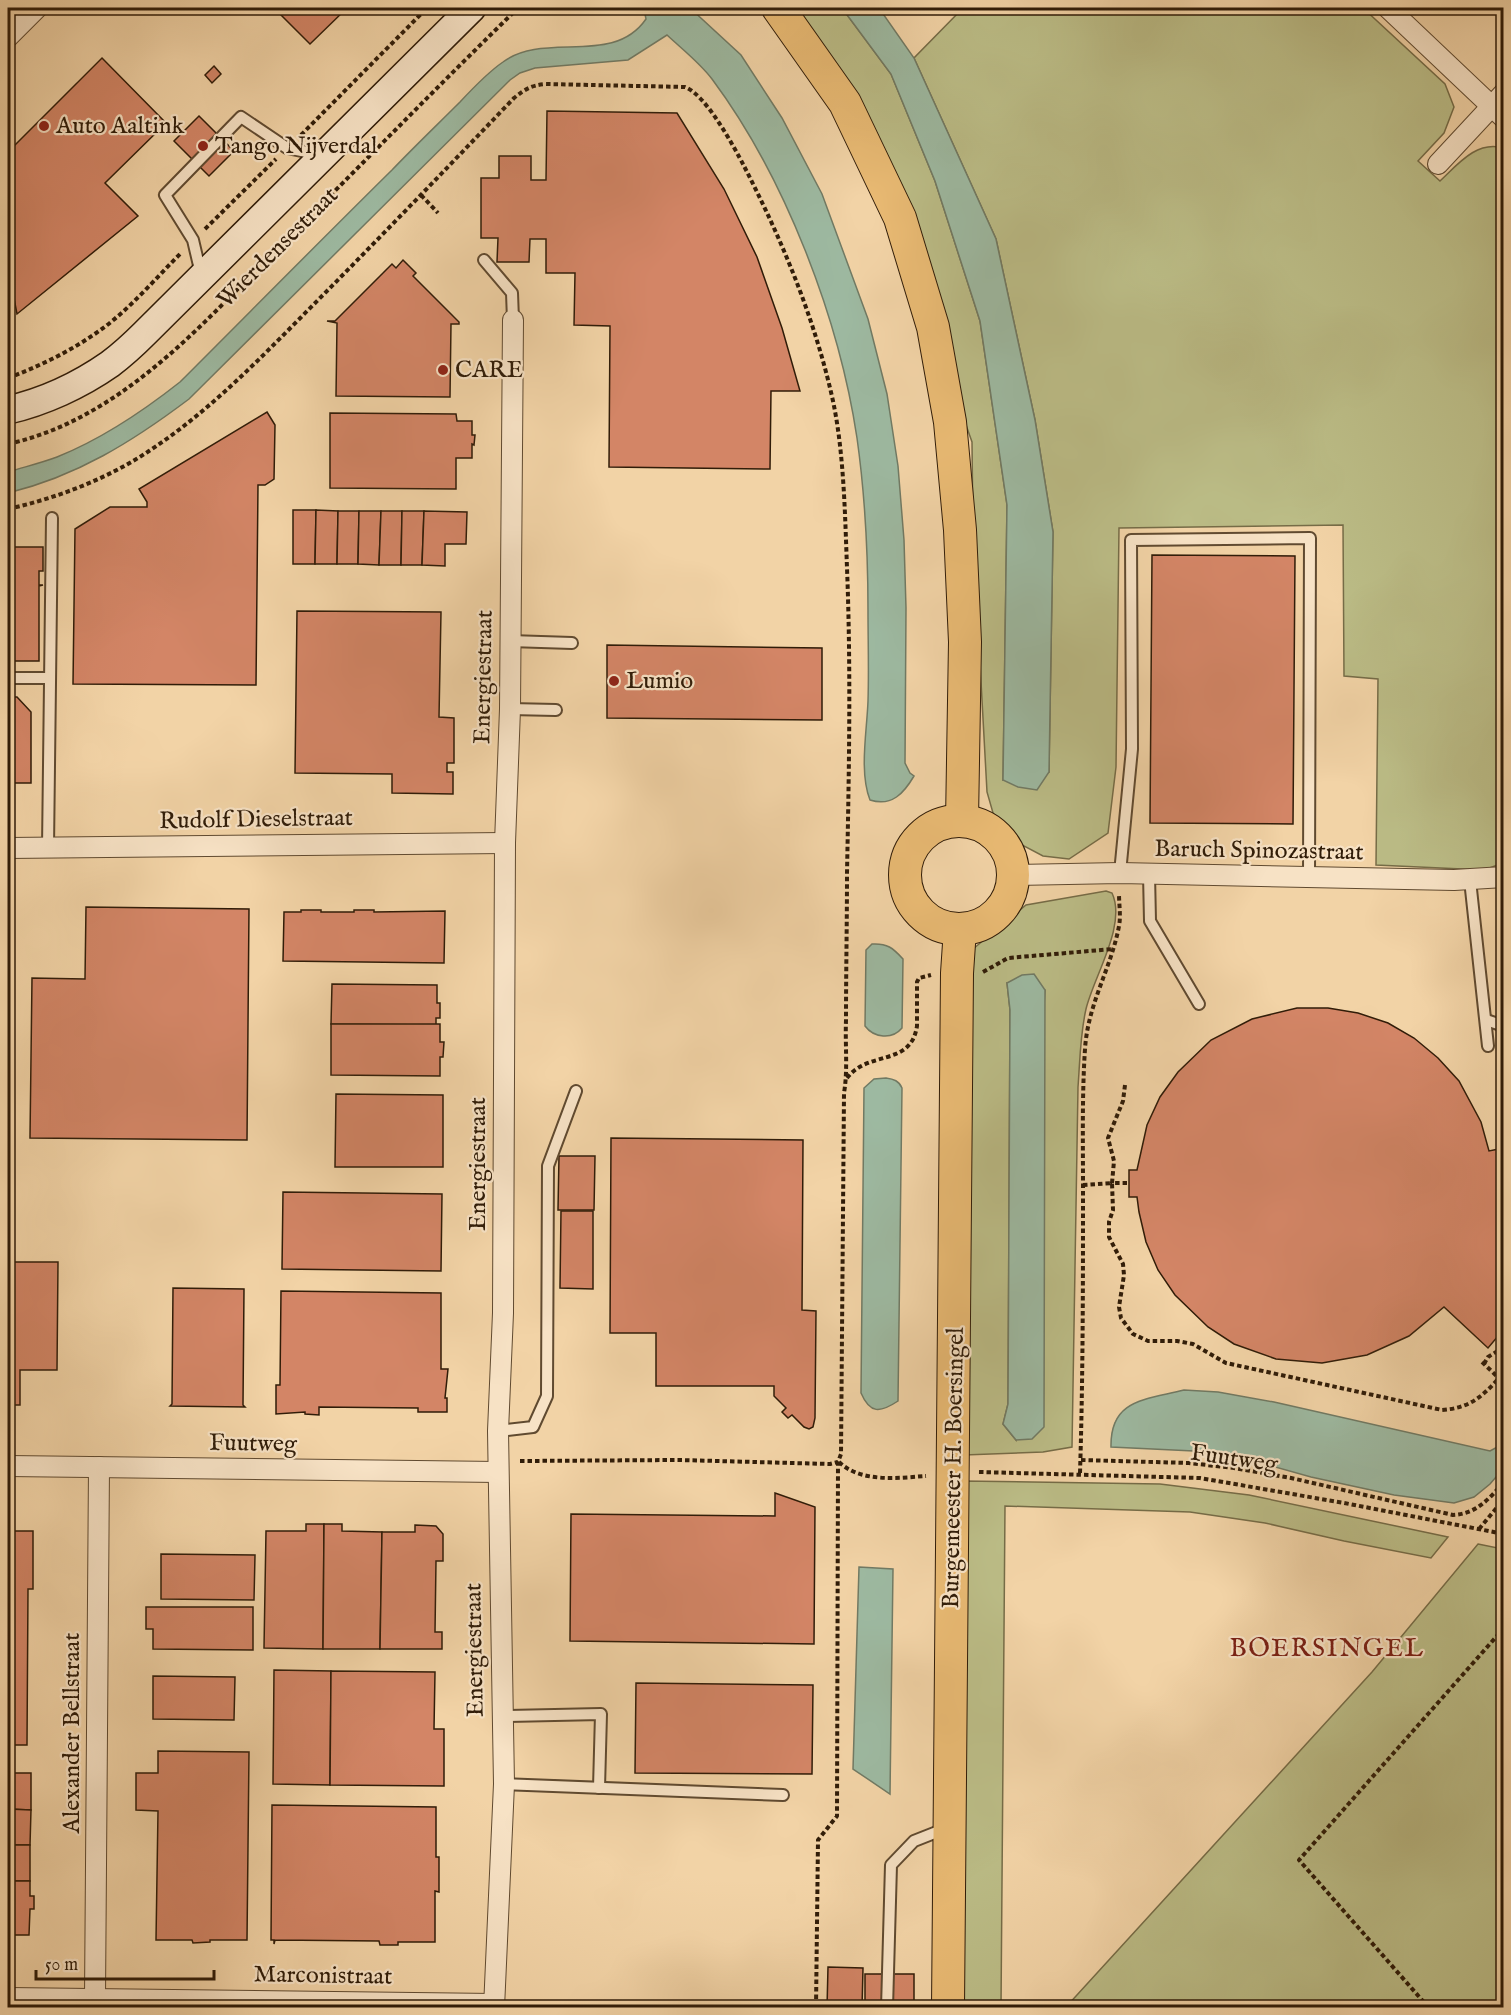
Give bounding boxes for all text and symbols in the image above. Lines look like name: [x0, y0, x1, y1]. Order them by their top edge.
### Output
place label: Auto Aaltink: [55, 111, 185, 142]
marker: Auto Aaltink: [37, 119, 51, 133]
place label: Tango Nijverdal: [215, 131, 378, 162]
marker: Tango Nijverdal: [196, 139, 210, 153]
street label: Wierdensestraat: [211, 181, 345, 315]
place label: CARE: [455, 355, 523, 386]
marker: CARE: [436, 363, 450, 377]
street label: Energiestraat: [467, 610, 501, 744]
place label: Lumio: [626, 666, 693, 697]
marker: Lumio: [607, 674, 621, 688]
street label: Rudolf Dieselstraat: [159, 803, 353, 837]
street label: Baruch Spinozastraat: [1154, 834, 1364, 868]
street label: Energiestraat: [463, 1097, 494, 1231]
street label: Burgemeester H. Boersingel: [936, 1327, 972, 1609]
street label: Fuutweg: [209, 1428, 298, 1460]
street label: Fuutweg: [1188, 1438, 1281, 1481]
street label: Energiestraat: [458, 1583, 492, 1717]
district label: BOERSINGEL: [1230, 1632, 1424, 1665]
street label: Alexander Bellstraat: [57, 1633, 88, 1834]
scale bar: [36, 1943, 214, 1981]
text: 50 m: [45, 1954, 78, 1977]
street label: Marconistraat: [253, 1959, 393, 1993]

